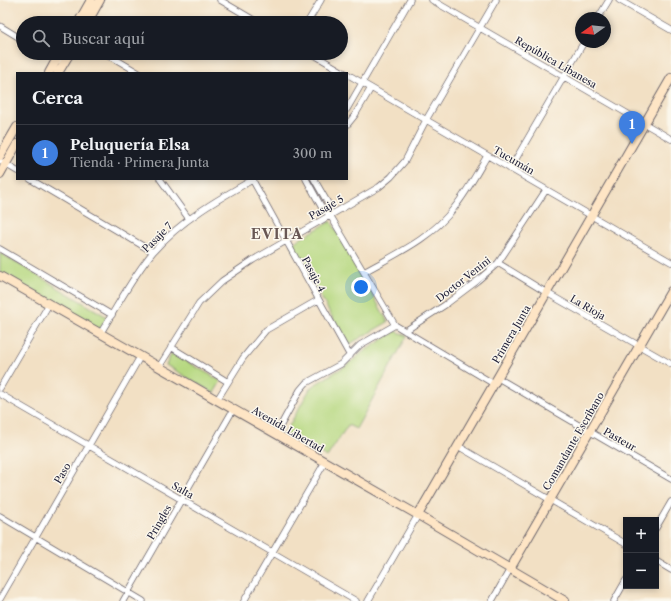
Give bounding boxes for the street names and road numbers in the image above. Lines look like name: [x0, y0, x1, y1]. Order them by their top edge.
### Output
street label: República Libanesa: [512, 34, 600, 92]
street label: Tucumán: [491, 143, 537, 178]
street label: Pasaje 5: [307, 192, 346, 223]
street label: Pasaje 7: [140, 219, 175, 255]
street label: Pasaje 4: [299, 254, 328, 294]
street label: Doctor Venini: [433, 254, 493, 305]
street label: La Rioja: [568, 292, 608, 323]
street label: Primera Junta: [489, 302, 534, 366]
street label: Comandante Escribano: [540, 390, 607, 493]
street label: Avenida Libertad: [249, 403, 326, 455]
street label: Pasteur: [601, 425, 639, 454]
street label: Paso: [51, 460, 74, 486]
street label: Salta: [170, 479, 197, 502]
street label: Pringles: [144, 502, 175, 542]

